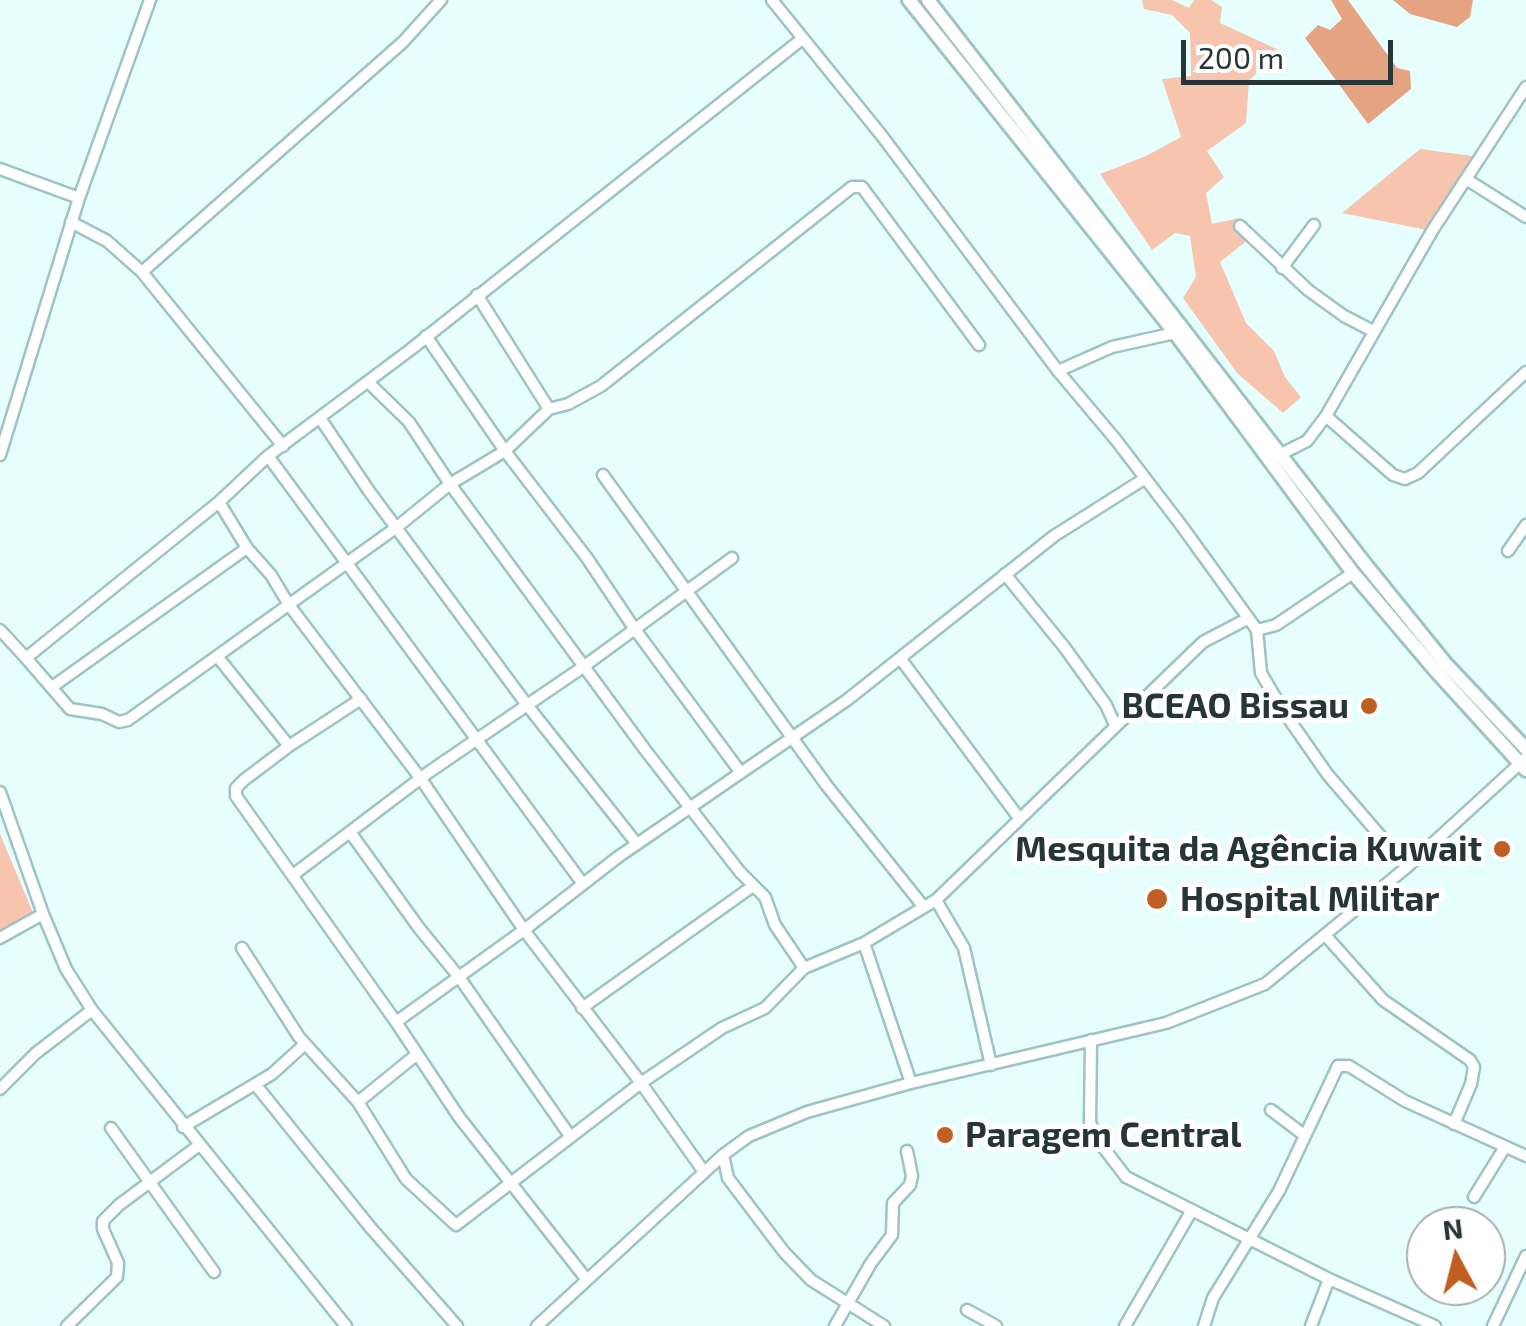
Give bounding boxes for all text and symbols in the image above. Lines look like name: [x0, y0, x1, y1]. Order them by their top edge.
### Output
scale bar: [1186, 20, 1398, 82]
text: 200 m: [1198, 39, 1284, 75]
place label: BCEAO Bissau: [1122, 685, 1349, 727]
marker: BCEAO Bissau: [1358, 695, 1380, 717]
place label: Mesquita da Agência Kuwait: [1015, 828, 1482, 870]
marker: Mesquita da Agência Kuwait: [1491, 838, 1513, 860]
place label: Hospital Militar: [1180, 878, 1439, 920]
marker: Hospital Militar: [1144, 886, 1170, 912]
place label: Paragem Central: [965, 1114, 1241, 1156]
marker: Paragem Central: [934, 1124, 956, 1146]
north arrow: [1406, 1206, 1506, 1306]
text: N: [1440, 1210, 1465, 1246]

